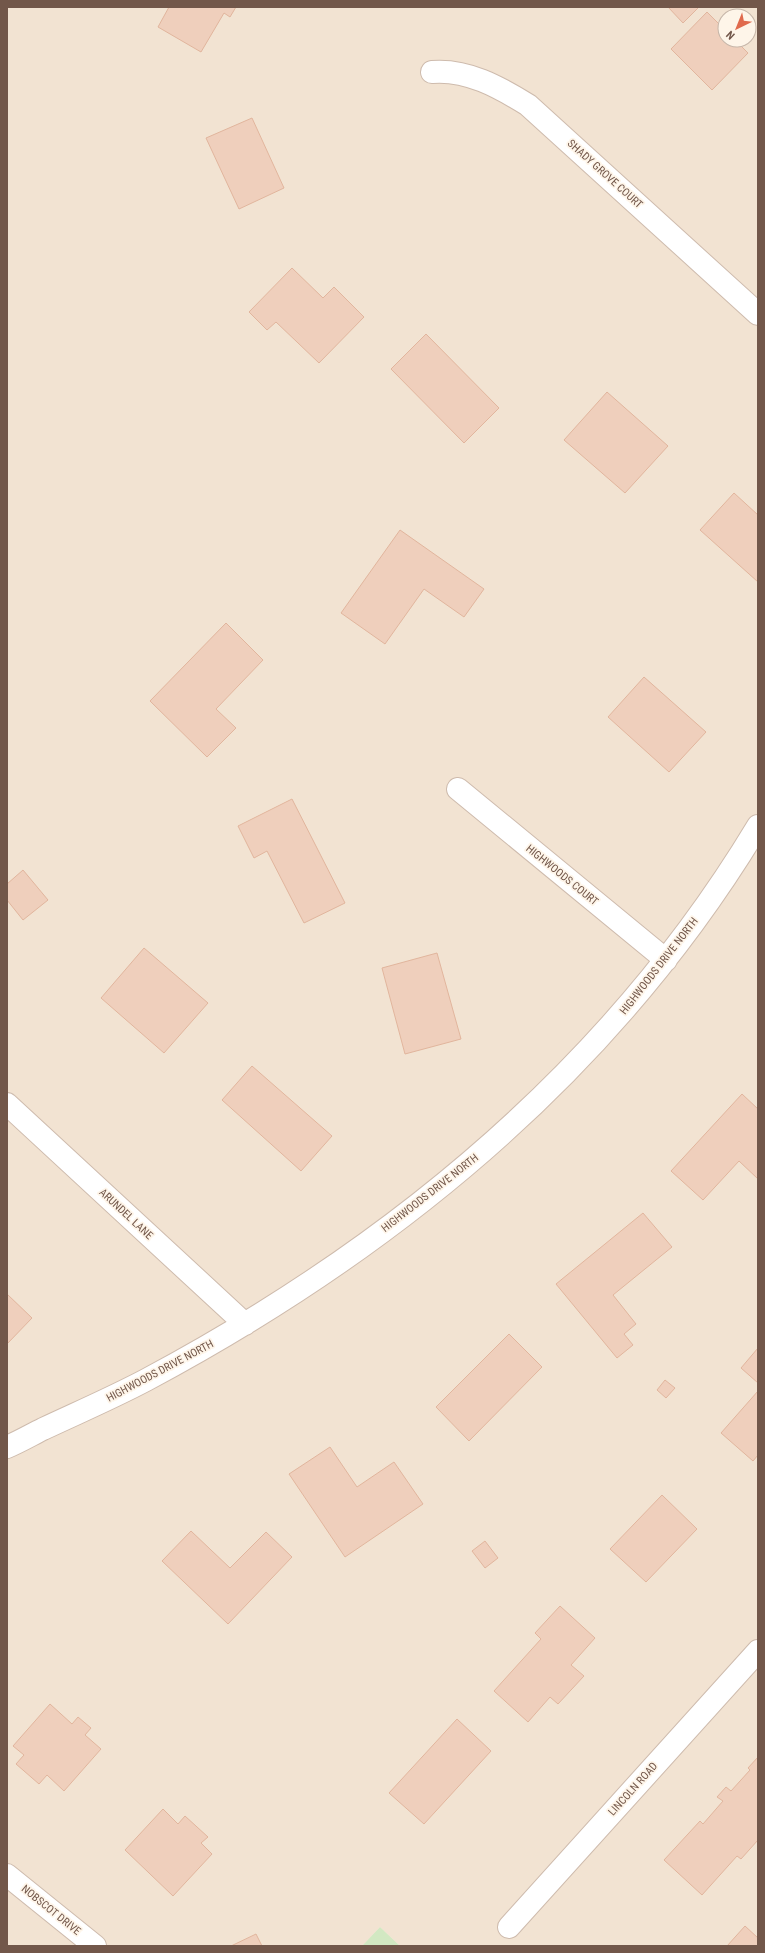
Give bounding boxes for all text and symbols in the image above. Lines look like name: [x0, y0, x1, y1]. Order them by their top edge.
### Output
north arrow: [717, 8, 757, 48]
text: N: [723, 28, 737, 42]
street label: SHADY GROVE COURT: [565, 137, 645, 211]
street label: HIGHWOODS COURT: [523, 842, 601, 908]
street label: HIGHWOODS DRIVE NORTH: [617, 915, 701, 1017]
street label: HIGHWOODS DRIVE NORTH: [379, 1151, 481, 1235]
street label: ARUNDEL LANE: [96, 1186, 156, 1243]
street label: HIGHWOODS DRIVE NORTH: [104, 1337, 216, 1405]
street label: LINCOLN ROAD: [606, 1760, 660, 1818]
street label: NOBSCOT DRIVE: [19, 1882, 84, 1938]

